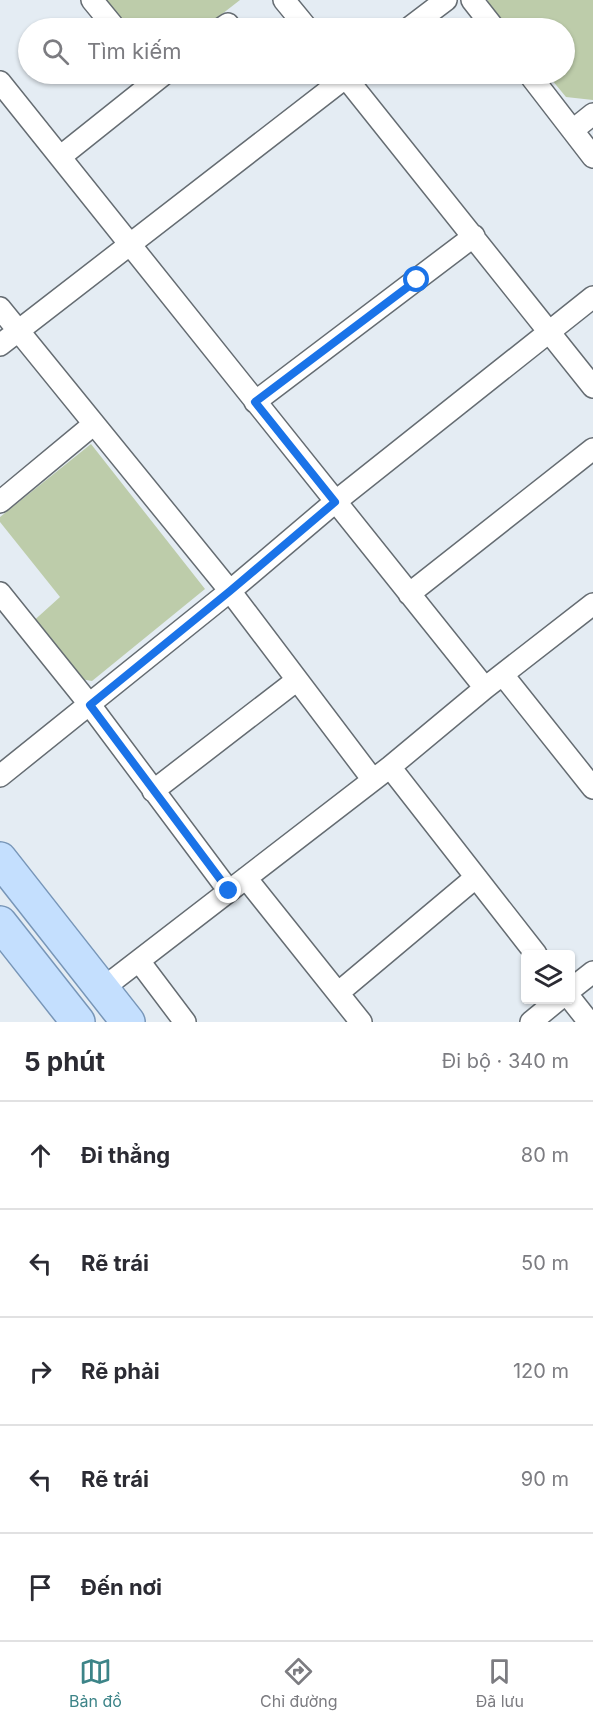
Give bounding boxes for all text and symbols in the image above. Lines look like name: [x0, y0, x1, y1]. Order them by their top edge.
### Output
search box: [18, 18, 575, 84]
icon: search: [39, 35, 72, 68]
text: Tìm kiếm: [87, 38, 182, 64]
route start: [403, 266, 429, 292]
route end: [215, 877, 241, 903]
map controls: [521, 950, 575, 1004]
button: layers: [521, 950, 575, 1004]
text: 5 phút: [24, 1046, 105, 1077]
text: Đi bộ · 340 m: [442, 1049, 569, 1073]
icon: ahead: [24, 1139, 57, 1172]
text: Đi thẳng: [81, 1142, 170, 1168]
text: 80 m: [521, 1143, 569, 1167]
icon: left: [24, 1247, 57, 1280]
text: Rẽ trái: [81, 1250, 149, 1276]
text: 50 m: [521, 1251, 569, 1275]
icon: right: [24, 1355, 57, 1388]
text: Rẽ phải: [81, 1358, 160, 1384]
text: 120 m: [513, 1359, 569, 1383]
icon: left: [24, 1463, 57, 1496]
text: Rẽ trái: [81, 1466, 149, 1492]
text: 90 m: [521, 1467, 569, 1491]
icon: arrive: [24, 1571, 57, 1604]
text: Đến nơi: [81, 1574, 162, 1600]
tab: Bản đồ: [69, 1655, 122, 1711]
tab: Chỉ đường: [260, 1655, 338, 1711]
tab: Đã lưu: [476, 1655, 524, 1711]

